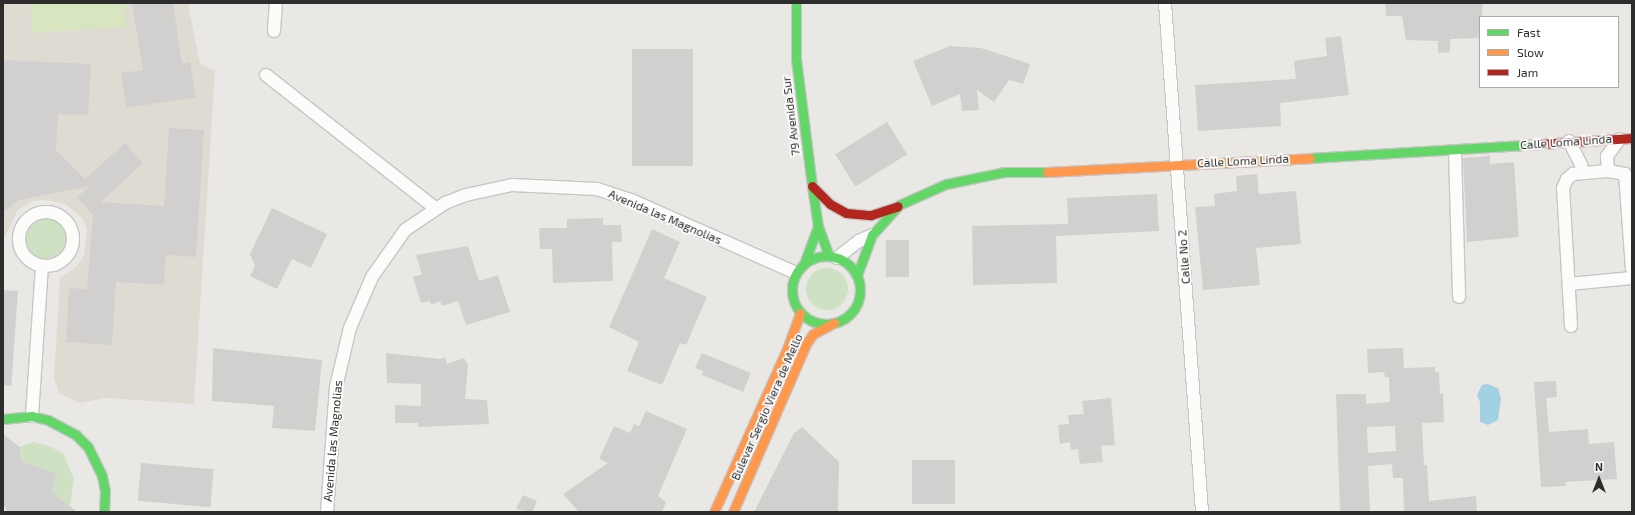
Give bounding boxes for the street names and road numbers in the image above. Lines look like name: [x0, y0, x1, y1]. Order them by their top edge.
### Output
street label: 79 Avenida Sur: [779, 75, 803, 157]
street label: Calle Loma Linda: [1520, 132, 1612, 152]
street label: Calle Loma Linda: [1197, 151, 1289, 171]
street label: Avenida las Magnolias: [606, 187, 724, 247]
street label: Calle No 2: [1175, 229, 1193, 285]
street label: Bulevar Sergio Viera de Mello: [728, 331, 806, 483]
street label: Avenida las Magnolias: [321, 380, 345, 502]

